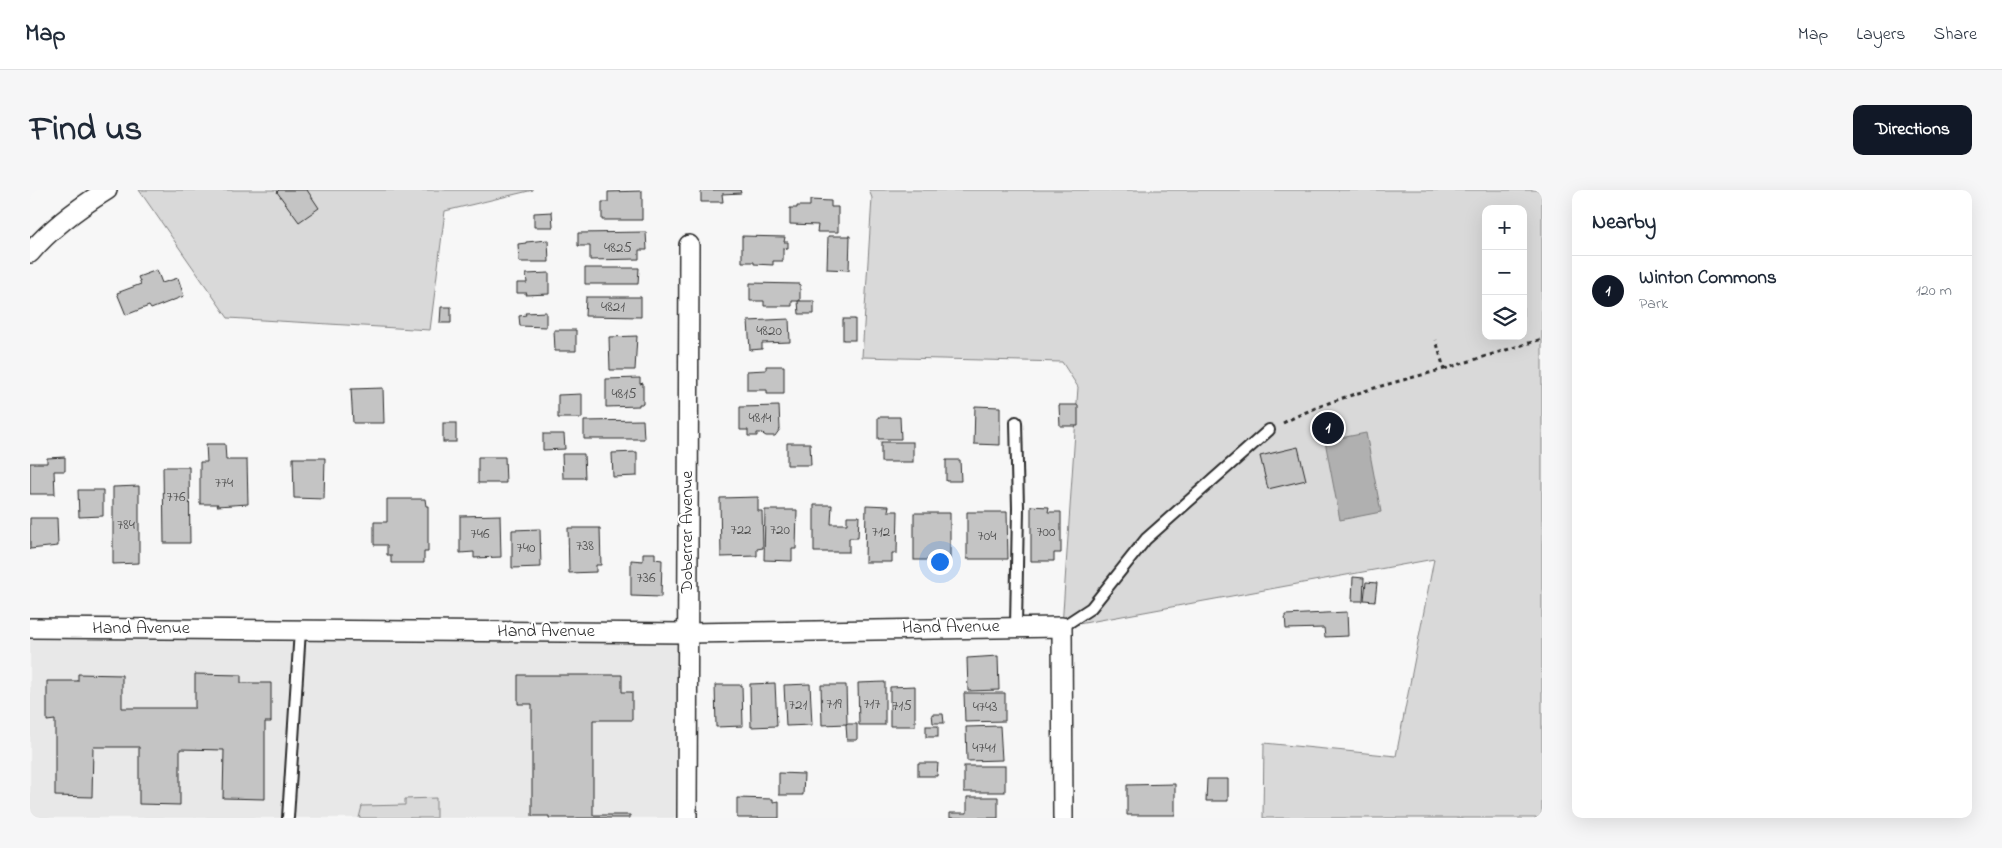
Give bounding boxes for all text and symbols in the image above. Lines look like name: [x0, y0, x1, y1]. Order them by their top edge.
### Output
text: Map: [25, 17, 66, 52]
text: Map: [1798, 22, 1828, 48]
text: Layers: [1856, 22, 1906, 48]
text: Share: [1934, 22, 1977, 48]
text: Find us: [30, 105, 142, 156]
button: Directions: [1853, 105, 1972, 155]
map controls: [1482, 205, 1527, 340]
button: +: [1482, 205, 1527, 250]
text: Nearby: [1592, 208, 1656, 238]
house number: 4825: [604, 237, 632, 259]
button: −: [1482, 250, 1527, 295]
text: Winton Commons: [1639, 265, 1777, 292]
text: 1: [1605, 279, 1611, 303]
text: 120 m: [1916, 279, 1952, 303]
text: Park: [1639, 292, 1668, 316]
button: layers: [1482, 295, 1527, 340]
house number: 4821: [601, 296, 625, 318]
house number: 4820: [756, 320, 782, 342]
house number: 4815: [611, 383, 637, 405]
house number: 4814: [749, 407, 771, 429]
pin: 1: [1312, 409, 1344, 447]
street label: Doberrer Avenue: [675, 470, 701, 594]
house number: 774: [215, 472, 233, 494]
house number: 776: [167, 486, 186, 508]
house number: 784: [117, 514, 135, 536]
house number: 722: [730, 519, 752, 541]
house number: 720: [770, 519, 791, 541]
house number: 712: [872, 521, 891, 543]
house number: 700: [1036, 521, 1056, 543]
house number: 746: [471, 523, 490, 545]
house number: 704: [978, 525, 996, 547]
house number: 738: [576, 535, 594, 557]
house number: 740: [517, 537, 536, 559]
your location: [927, 549, 953, 575]
house number: 736: [637, 567, 656, 589]
street label: Hand Avenue: [902, 614, 1001, 642]
street label: Hand Avenue: [92, 616, 191, 642]
street label: Hand Avenue: [497, 619, 596, 645]
house number: 719: [826, 693, 842, 715]
house number: 717: [863, 693, 881, 715]
house number: 721: [789, 694, 807, 716]
house number: 715: [892, 695, 912, 717]
house number: 4743: [973, 696, 997, 718]
house number: 4741: [972, 737, 996, 759]

